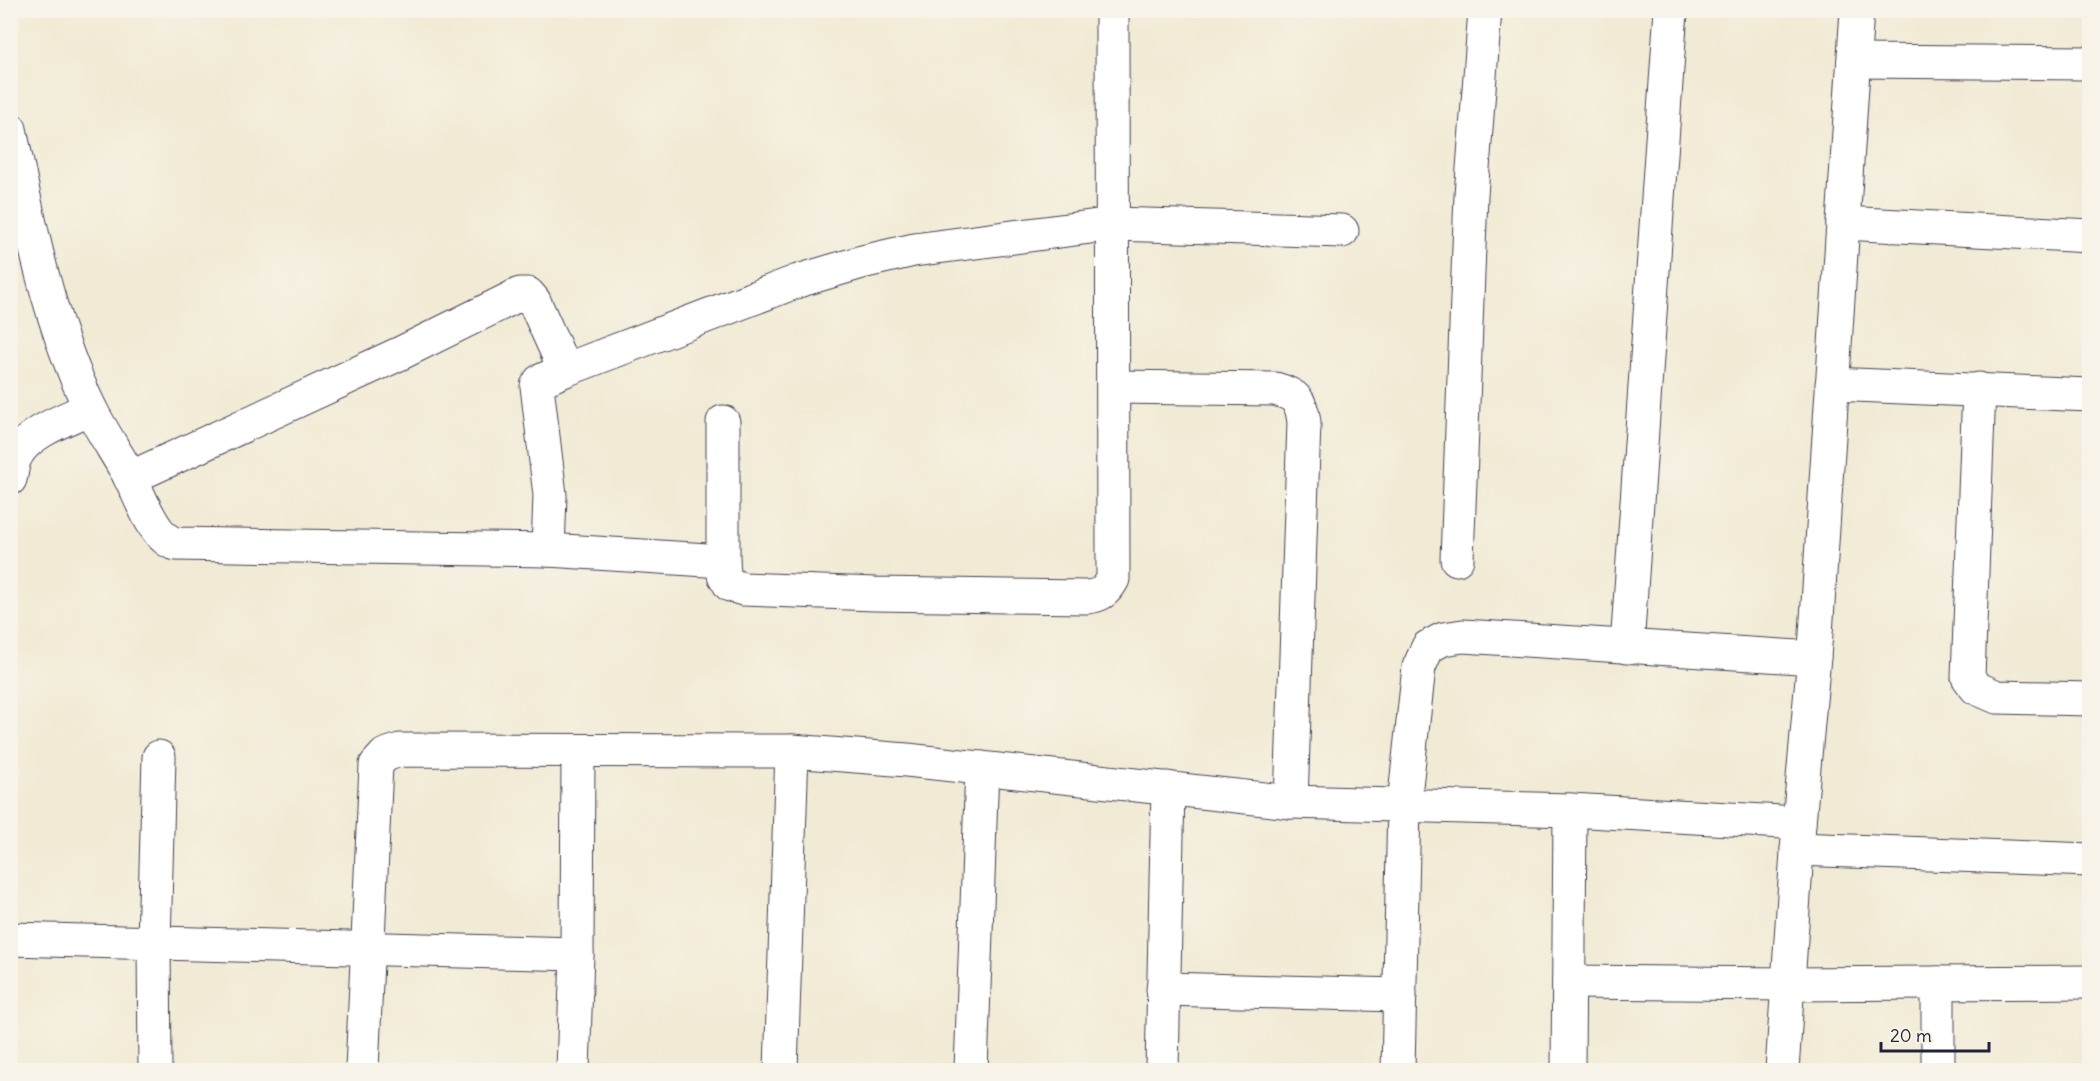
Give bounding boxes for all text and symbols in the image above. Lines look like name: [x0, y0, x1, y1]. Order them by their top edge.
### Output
scale bar: [1881, 1015, 1989, 1053]
text: 20 m: [1890, 1024, 1932, 1047]

